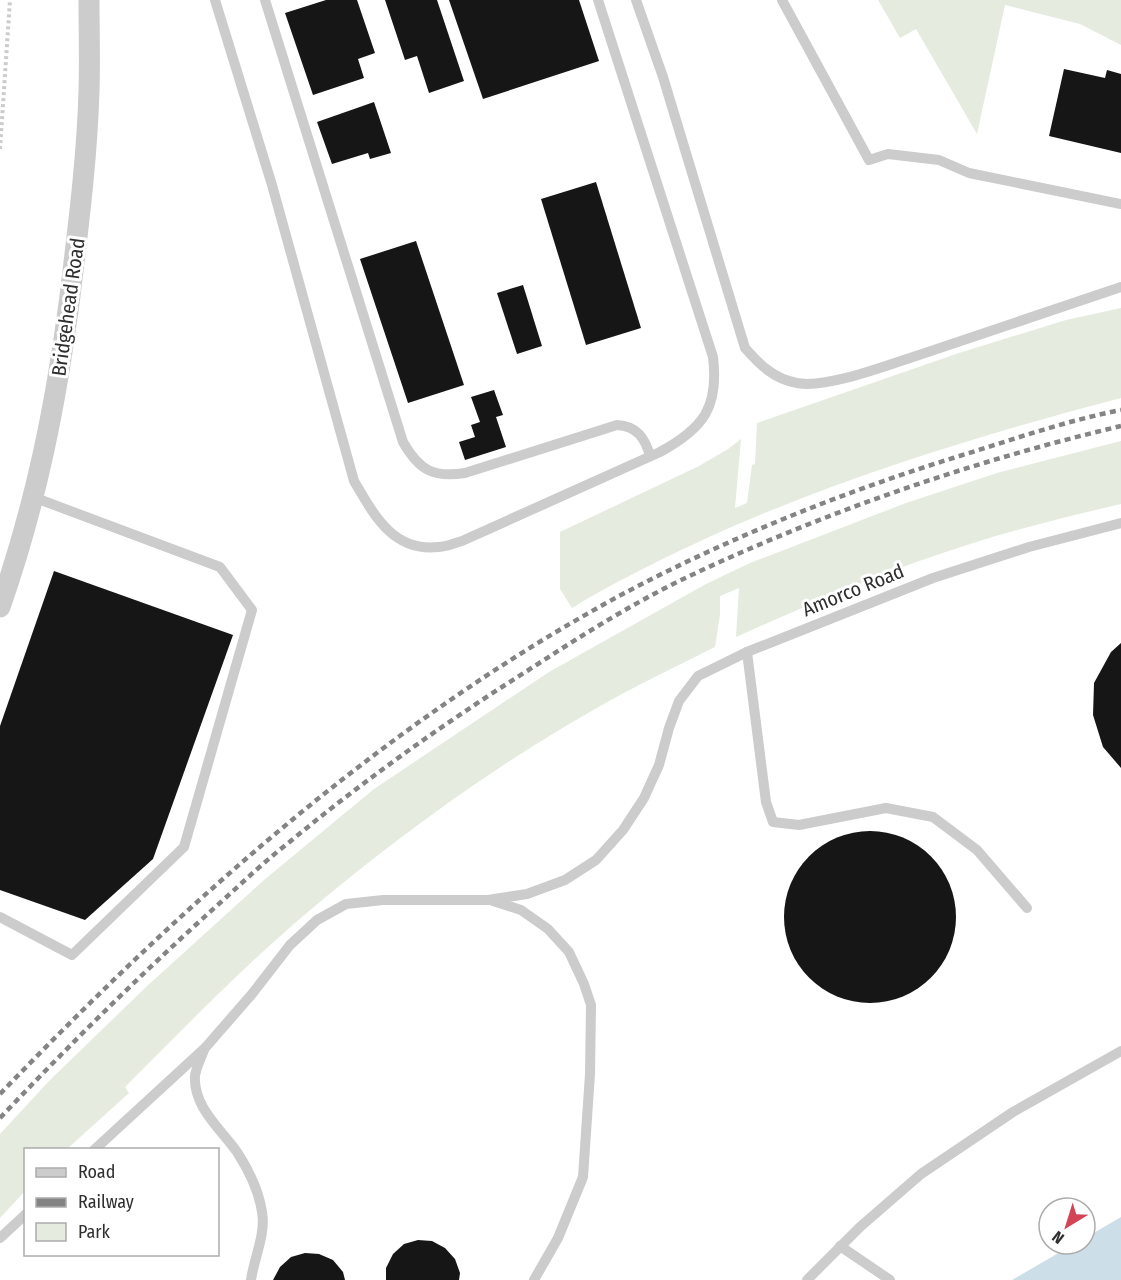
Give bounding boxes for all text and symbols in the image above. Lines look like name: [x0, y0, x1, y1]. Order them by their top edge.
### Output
street label: Bridgehead Road: [46, 236, 90, 378]
street label: Amorco Road: [799, 559, 907, 621]
legend: [24, 1148, 219, 1256]
text: Road: [78, 1161, 115, 1183]
text: Railway: [78, 1191, 134, 1213]
north arrow: [1037, 1196, 1097, 1256]
text: Park: [78, 1221, 111, 1243]
text: N: [1048, 1227, 1068, 1248]

